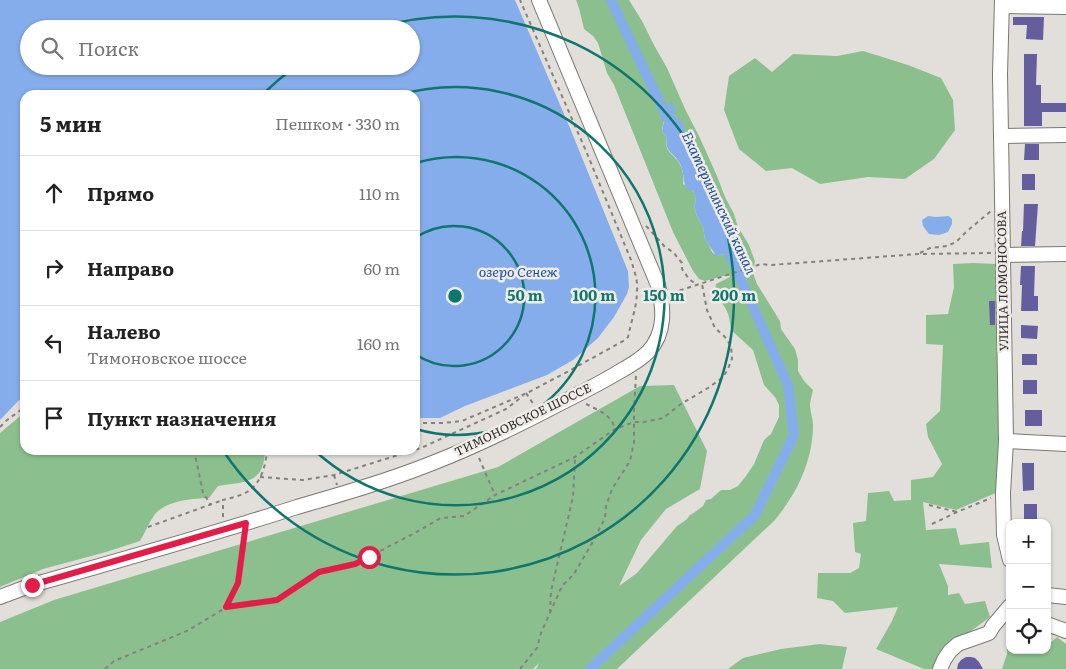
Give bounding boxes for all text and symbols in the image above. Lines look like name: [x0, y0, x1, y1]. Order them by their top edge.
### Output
search box: [20, 20, 420, 75]
icon: search: [38, 34, 66, 62]
text: Поиск: [78, 34, 139, 62]
text: 5 мин: [40, 107, 102, 138]
text: Пешком · 330 m: [275, 111, 400, 135]
water label: Екатерининский канал: [678, 128, 762, 278]
icon: ahead: [40, 179, 68, 207]
text: Прямо: [87, 179, 154, 207]
text: 110 m: [359, 181, 400, 205]
street label: УЛИЦА ЛОМОНОСОВА: [992, 211, 1012, 351]
icon: right: [40, 254, 68, 282]
text: Направо: [87, 254, 174, 282]
text: 60 m: [363, 256, 400, 280]
water label: озеро Сенеж: [479, 261, 558, 281]
text: 50 m: [507, 283, 543, 306]
text: 100 m: [573, 283, 615, 306]
text: 150 m: [643, 283, 685, 306]
text: 200 m: [712, 283, 756, 306]
centre of rings: [446, 287, 464, 305]
text: Налево: [87, 317, 161, 345]
icon: left: [40, 329, 68, 357]
text: 160 m: [357, 331, 400, 355]
text: Тимоновское шоссе: [87, 345, 247, 369]
street label: ТИМОНОВСКОЕ ШОССЕ: [451, 378, 594, 460]
icon: arrive: [40, 404, 68, 432]
text: Пункт назначения: [87, 404, 276, 432]
map controls: [1006, 519, 1051, 654]
button: +: [1006, 519, 1051, 564]
route start: [358, 546, 381, 569]
button: −: [1006, 564, 1051, 609]
route end: [21, 574, 44, 597]
button: locate: [1006, 609, 1051, 654]

